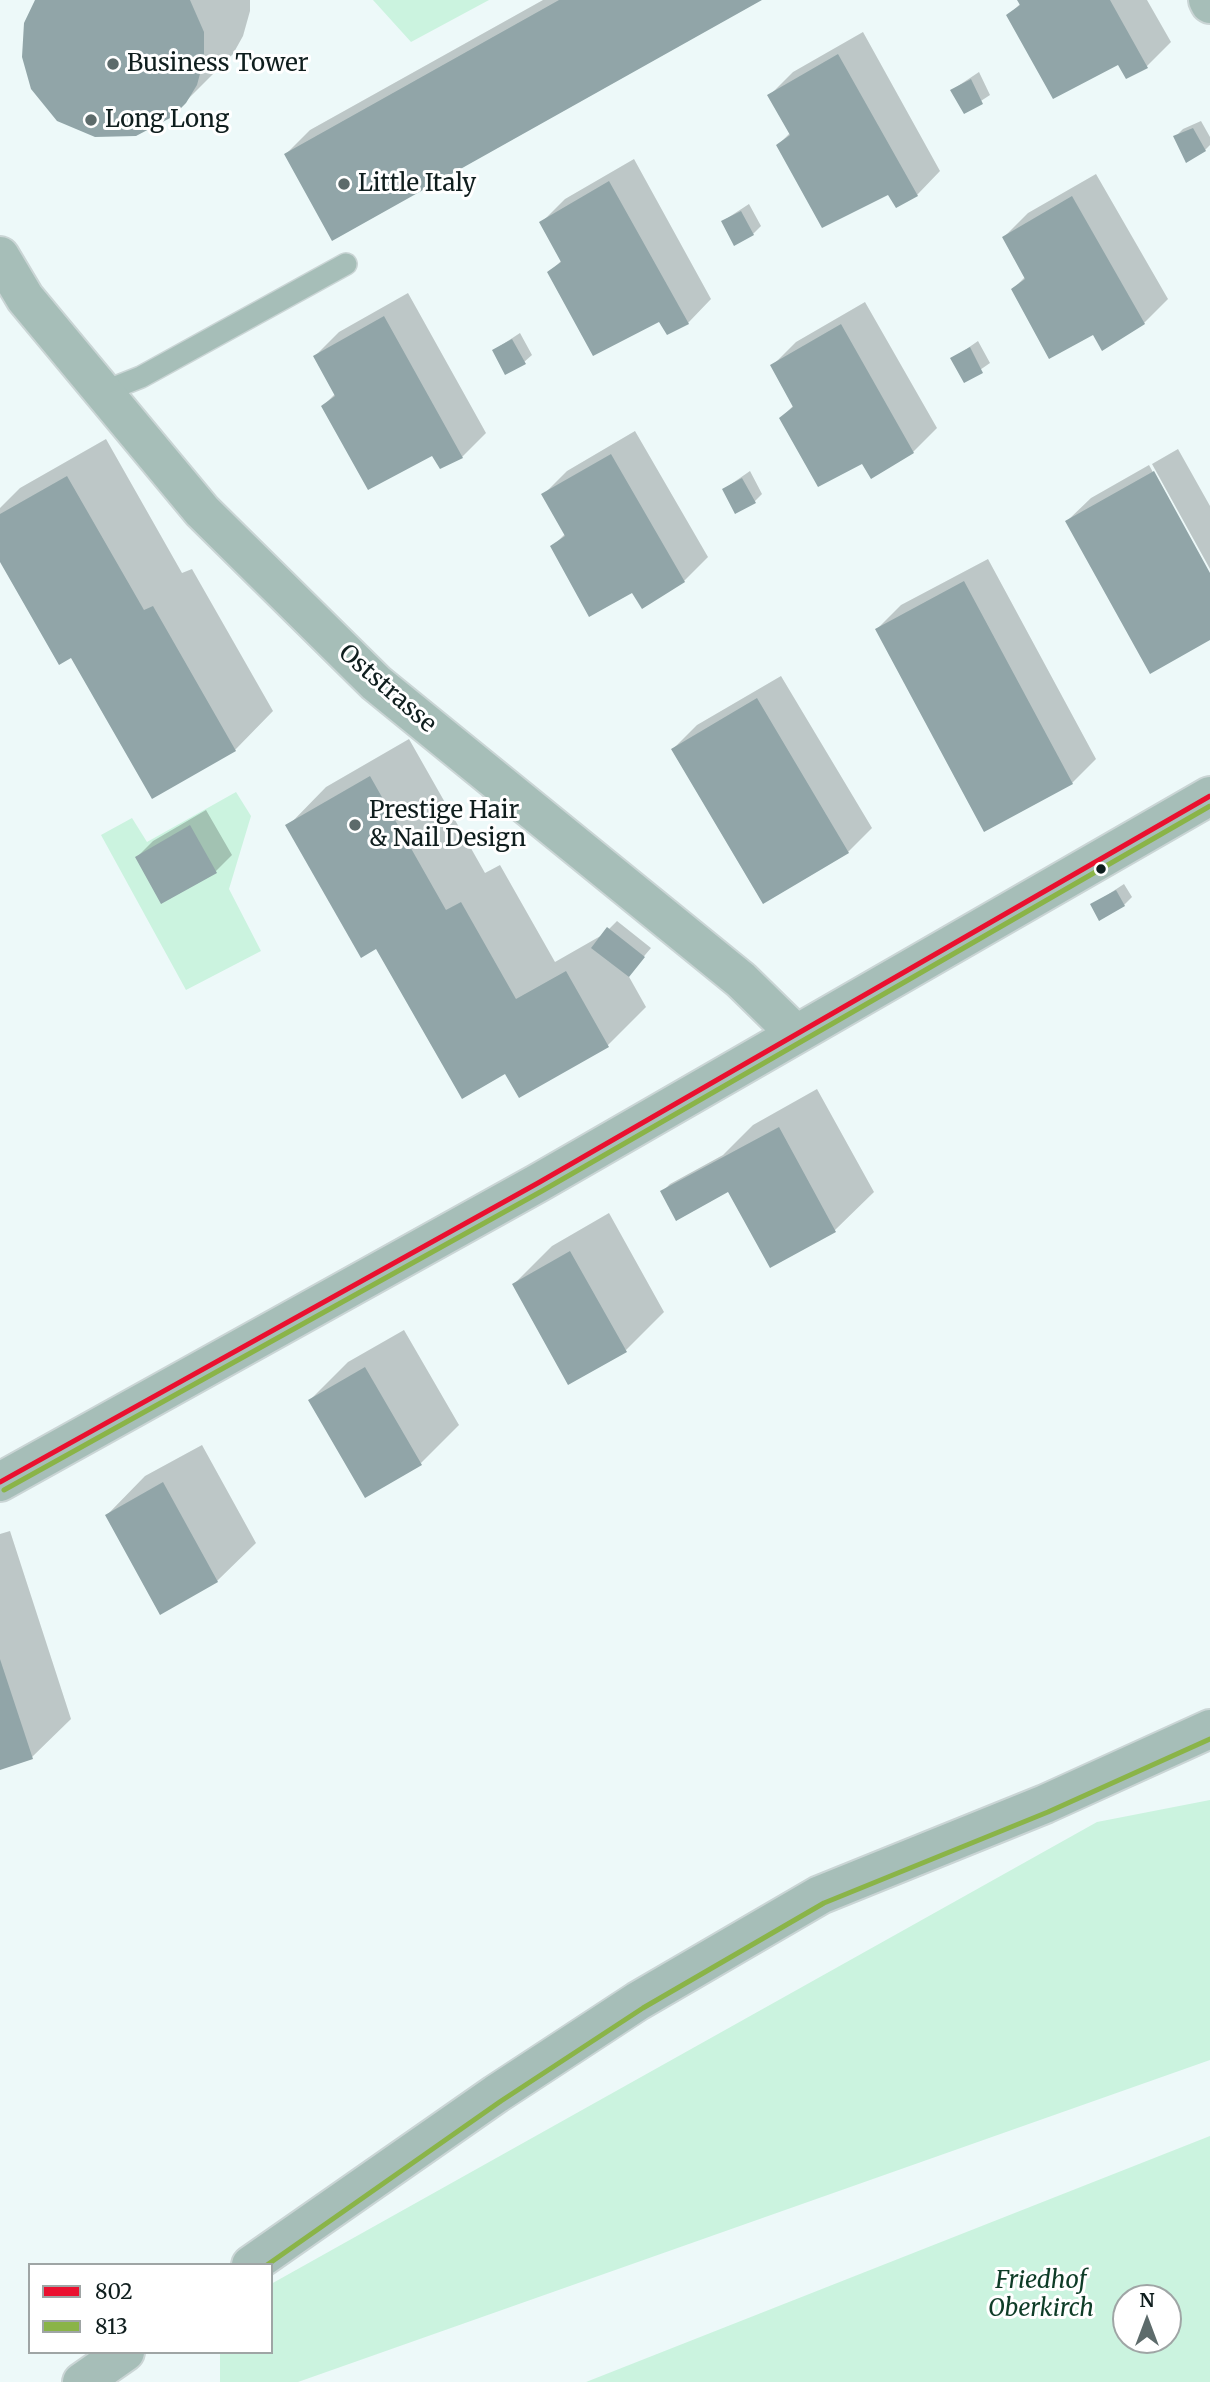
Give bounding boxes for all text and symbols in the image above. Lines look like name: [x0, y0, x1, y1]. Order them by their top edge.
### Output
place label: Business Tower: [127, 50, 308, 78]
marker: Business Tower: [105, 56, 121, 72]
place label: Long Long: [105, 106, 229, 134]
marker: Long Long: [83, 112, 99, 128]
place label: Little Italy: [358, 170, 476, 198]
marker: Little Italy: [336, 176, 352, 192]
street label: Oststrasse: [332, 639, 442, 739]
place label: Prestige Hair & Nail Design: [369, 797, 526, 853]
marker: Prestige Hair & Nail Design: [347, 817, 363, 833]
unlabelled marker: [1094, 862, 1108, 876]
legend: [28, 2263, 273, 2354]
park label: Friedhof Oberkirch: [988, 2267, 1094, 2323]
text: 802: [95, 2278, 133, 2305]
north arrow: [1112, 2284, 1182, 2354]
text: N: [1139, 2288, 1155, 2312]
text: 813: [95, 2313, 128, 2340]

